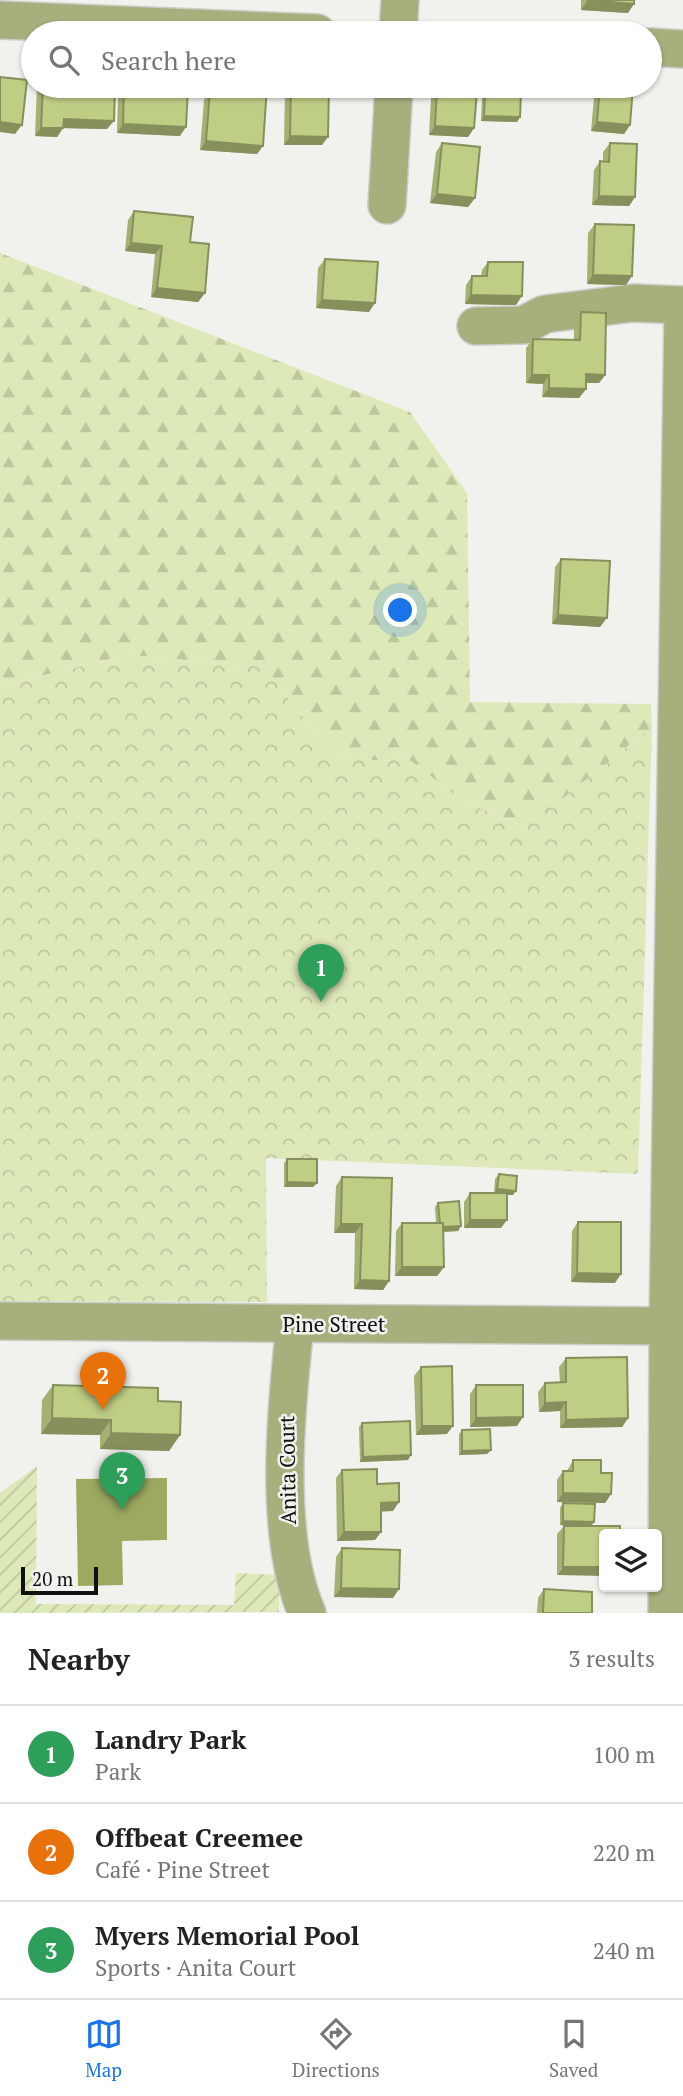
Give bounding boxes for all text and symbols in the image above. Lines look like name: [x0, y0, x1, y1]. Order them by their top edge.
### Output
search box: [21, 21, 662, 98]
icon: search: [45, 41, 83, 79]
text: Search here: [101, 43, 236, 77]
your location: [383, 593, 417, 627]
pin: 1: [298, 944, 344, 1002]
street label: Pine Street: [282, 1310, 386, 1338]
pin: 2: [80, 1352, 126, 1410]
street label: Anita Court: [272, 1415, 302, 1525]
pin: 3: [99, 1452, 145, 1510]
map controls: [599, 1529, 662, 1592]
button: layers: [599, 1529, 662, 1592]
scale bar: [21, 1564, 98, 1596]
text: 20 m: [32, 1566, 73, 1591]
text: Nearby: [28, 1639, 130, 1679]
text: 3 results: [568, 1643, 655, 1674]
text: Landry Park: [95, 1722, 246, 1756]
text: 1: [45, 1739, 58, 1770]
text: 100 m: [593, 1739, 655, 1770]
text: Park: [95, 1756, 141, 1787]
text: Offbeat Creemee: [95, 1820, 303, 1854]
text: 2: [45, 1837, 58, 1868]
text: 220 m: [593, 1837, 655, 1868]
text: Café · Pine Street: [95, 1854, 270, 1885]
text: Myers Memorial Pool: [95, 1918, 359, 1952]
text: 3: [45, 1935, 58, 1966]
text: 240 m: [593, 1935, 655, 1966]
text: Sports · Anita Court: [95, 1952, 296, 1983]
tab: Map: [85, 2015, 123, 2082]
tab: Directions: [292, 2015, 380, 2082]
tab: Saved: [549, 2015, 598, 2082]

